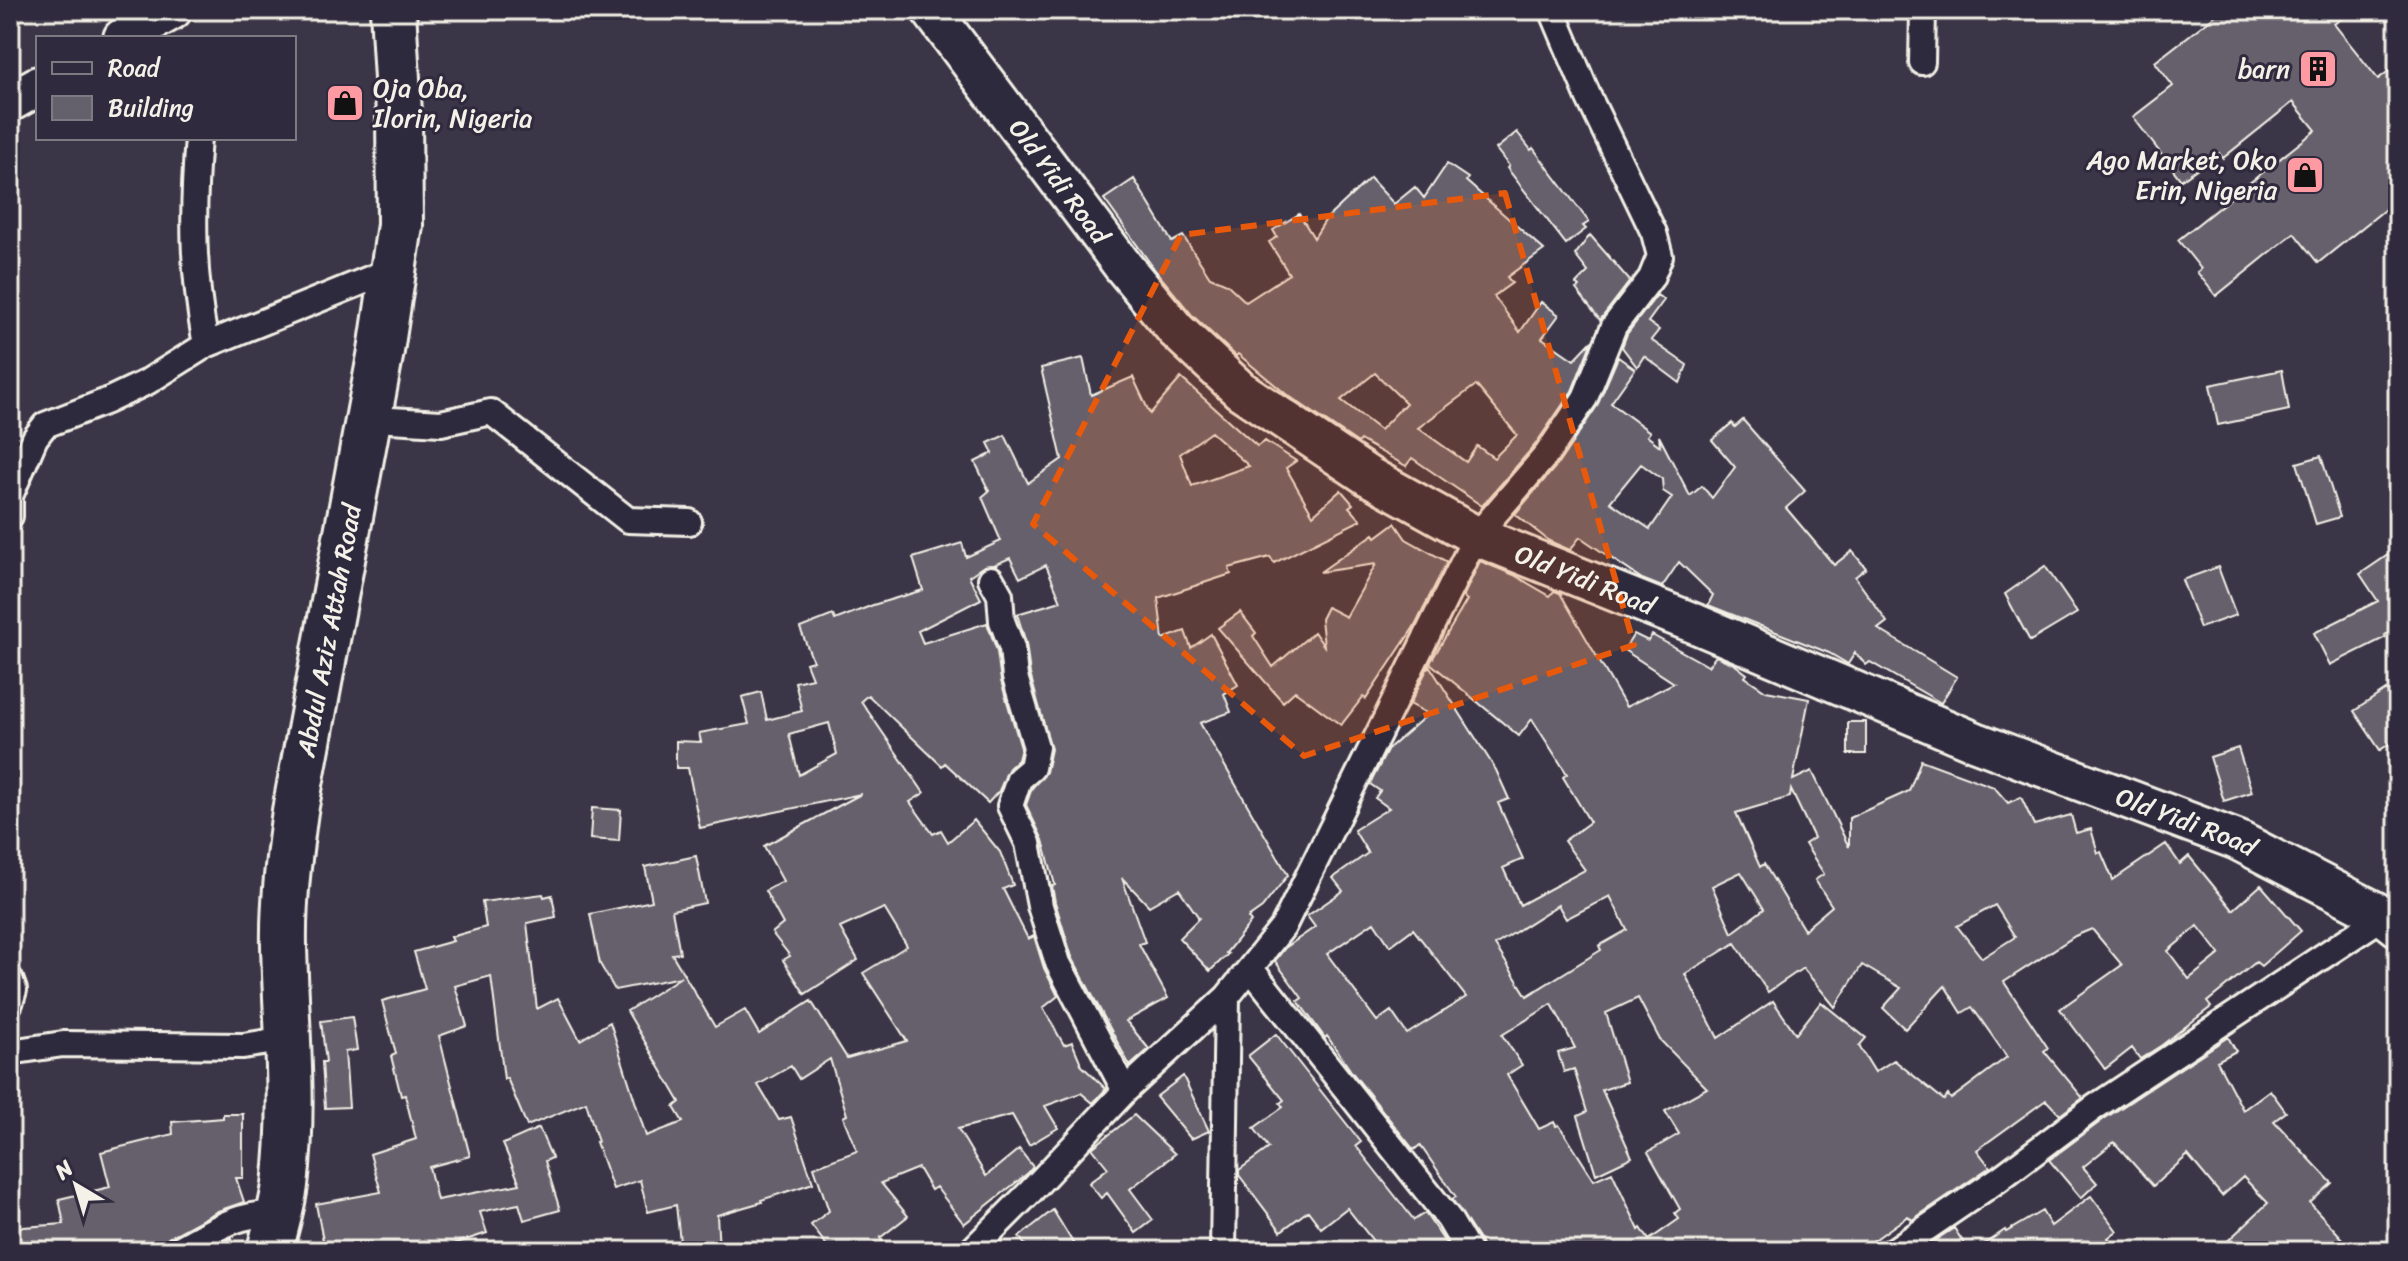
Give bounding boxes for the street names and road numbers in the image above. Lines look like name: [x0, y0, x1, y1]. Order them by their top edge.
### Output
street label: Old Yidi Road: [997, 108, 1124, 256]
street label: Abdul Aziz Attah Road: [282, 498, 375, 762]
street label: Old Yidi Road: [1508, 531, 1664, 629]
street label: Old Yidi Road: [2109, 773, 2267, 871]

